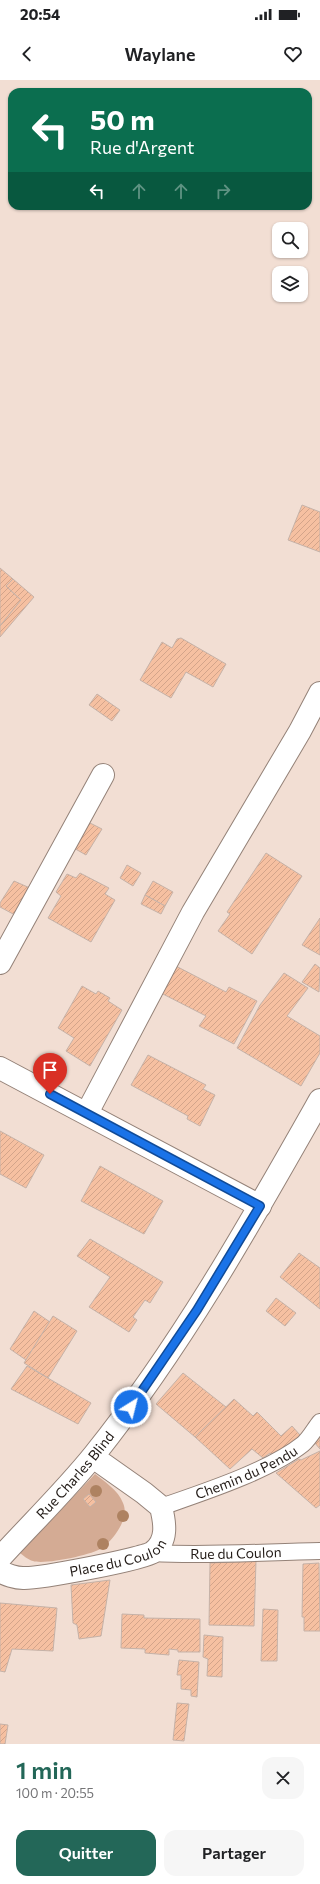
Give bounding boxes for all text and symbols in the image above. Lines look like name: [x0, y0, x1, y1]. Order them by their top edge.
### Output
text: 20:54: [20, 5, 60, 23]
icon: back: [16, 43, 38, 65]
text: Waylane: [125, 43, 195, 65]
icon: heart: [282, 43, 304, 65]
text: 50 m: [90, 102, 155, 136]
icon: left: [24, 104, 76, 156]
text: Rue d'Argent: [90, 136, 194, 158]
icon: left: [86, 180, 108, 202]
icon: ahead: [128, 180, 150, 202]
icon: ahead: [170, 180, 192, 202]
icon: right: [212, 180, 234, 202]
map controls: [272, 222, 308, 302]
button: search: [272, 222, 308, 258]
button: layers: [272, 266, 308, 302]
pin: [33, 1053, 67, 1094]
icon: arrive: [39, 1059, 61, 1081]
position arrow: [110, 1386, 152, 1428]
street label: Rue Charles Blind: [32, 1428, 117, 1522]
street label: Chemin du Pendu: [193, 1442, 300, 1502]
street label: Place du Coulon: [68, 1536, 169, 1580]
street label: Rue du Coulon: [190, 1543, 282, 1562]
text: 1 min: [16, 1755, 73, 1784]
button: close: [262, 1757, 304, 1799]
text: 100 m · 20:55: [16, 1785, 94, 1801]
button: Quitter: [16, 1830, 156, 1876]
button: Partager: [164, 1830, 304, 1876]

